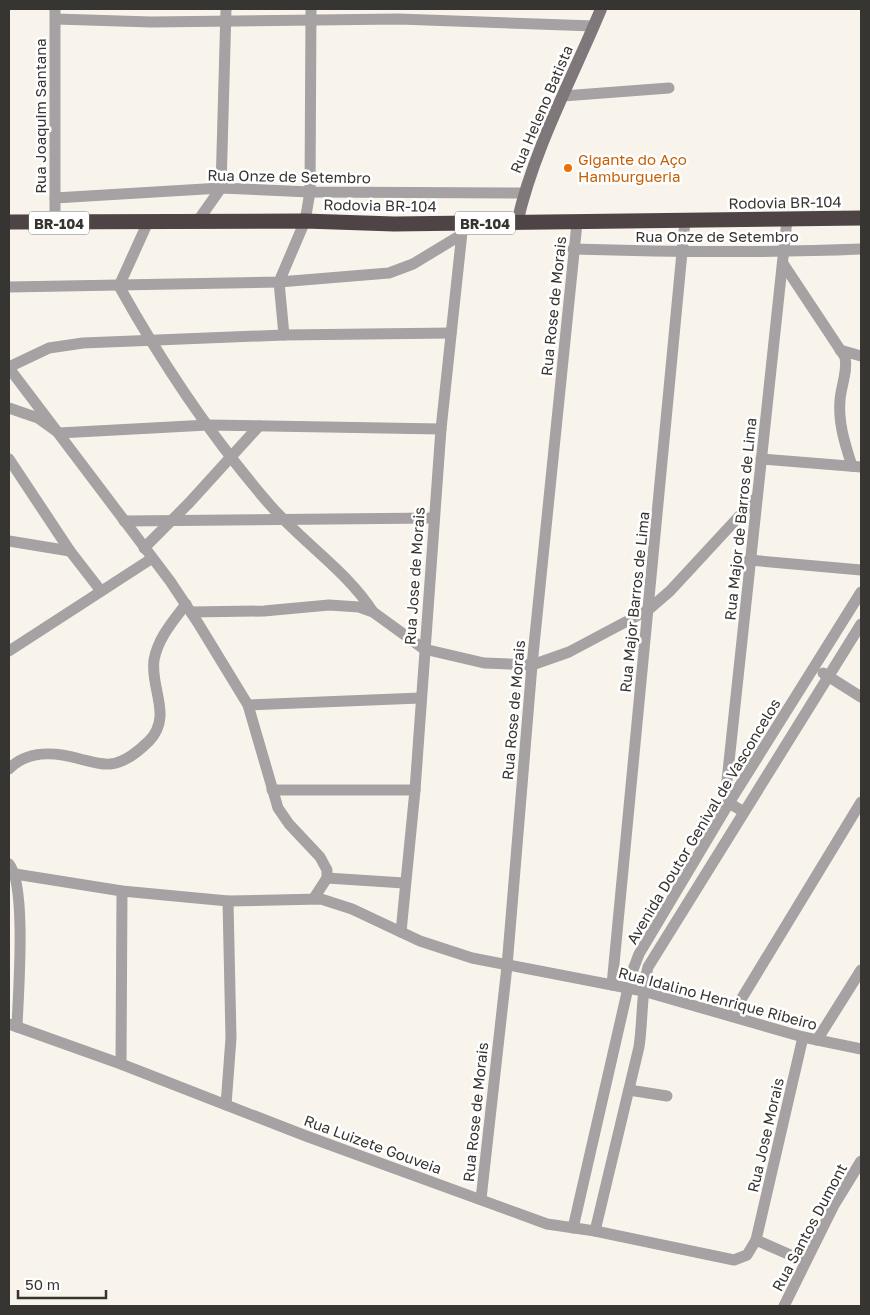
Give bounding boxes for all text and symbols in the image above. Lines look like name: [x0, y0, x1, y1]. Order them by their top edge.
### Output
street label: Rua Joaquim Santana: [31, 38, 49, 194]
street label: Rua Heleno Batista: [506, 42, 576, 176]
place label: Gigante do Aço Hamburgueria: [578, 150, 687, 185]
marker: Gigante do Aço Hamburgueria: [562, 162, 574, 174]
street label: Rua Onze de Setembro: [207, 166, 371, 186]
street label: Rodovia BR-104: [728, 192, 842, 212]
street label: Rodovia BR-104: [323, 195, 437, 215]
road number: BR-104: [29, 212, 89, 234]
road number: BR-104: [455, 212, 515, 234]
street label: Rua Onze de Setembro: [635, 227, 799, 245]
street label: Rua Rose de Morais: [537, 235, 569, 377]
street label: Rua Major de Barros de Lima: [720, 417, 760, 621]
street label: Rua Jose de Morais: [400, 506, 428, 646]
street label: Rua Major Barros de Lima: [616, 511, 652, 693]
street label: Rua Rose de Morais: [498, 639, 528, 781]
street label: Avenida Doutor Genival de Vasconcelos: [622, 695, 784, 947]
street label: Rua Idalino Henrique Ribeiro: [617, 963, 819, 1033]
street label: Rua Rose de Morais: [459, 1041, 491, 1183]
street label: Rua Jose Morais: [743, 1076, 787, 1194]
street label: Rua Luizete Gouveia: [302, 1111, 444, 1177]
street label: Rua Santos Dumont: [768, 1160, 850, 1294]
scale bar: [18, 1268, 105, 1300]
text: 50 m: [25, 1275, 60, 1293]

